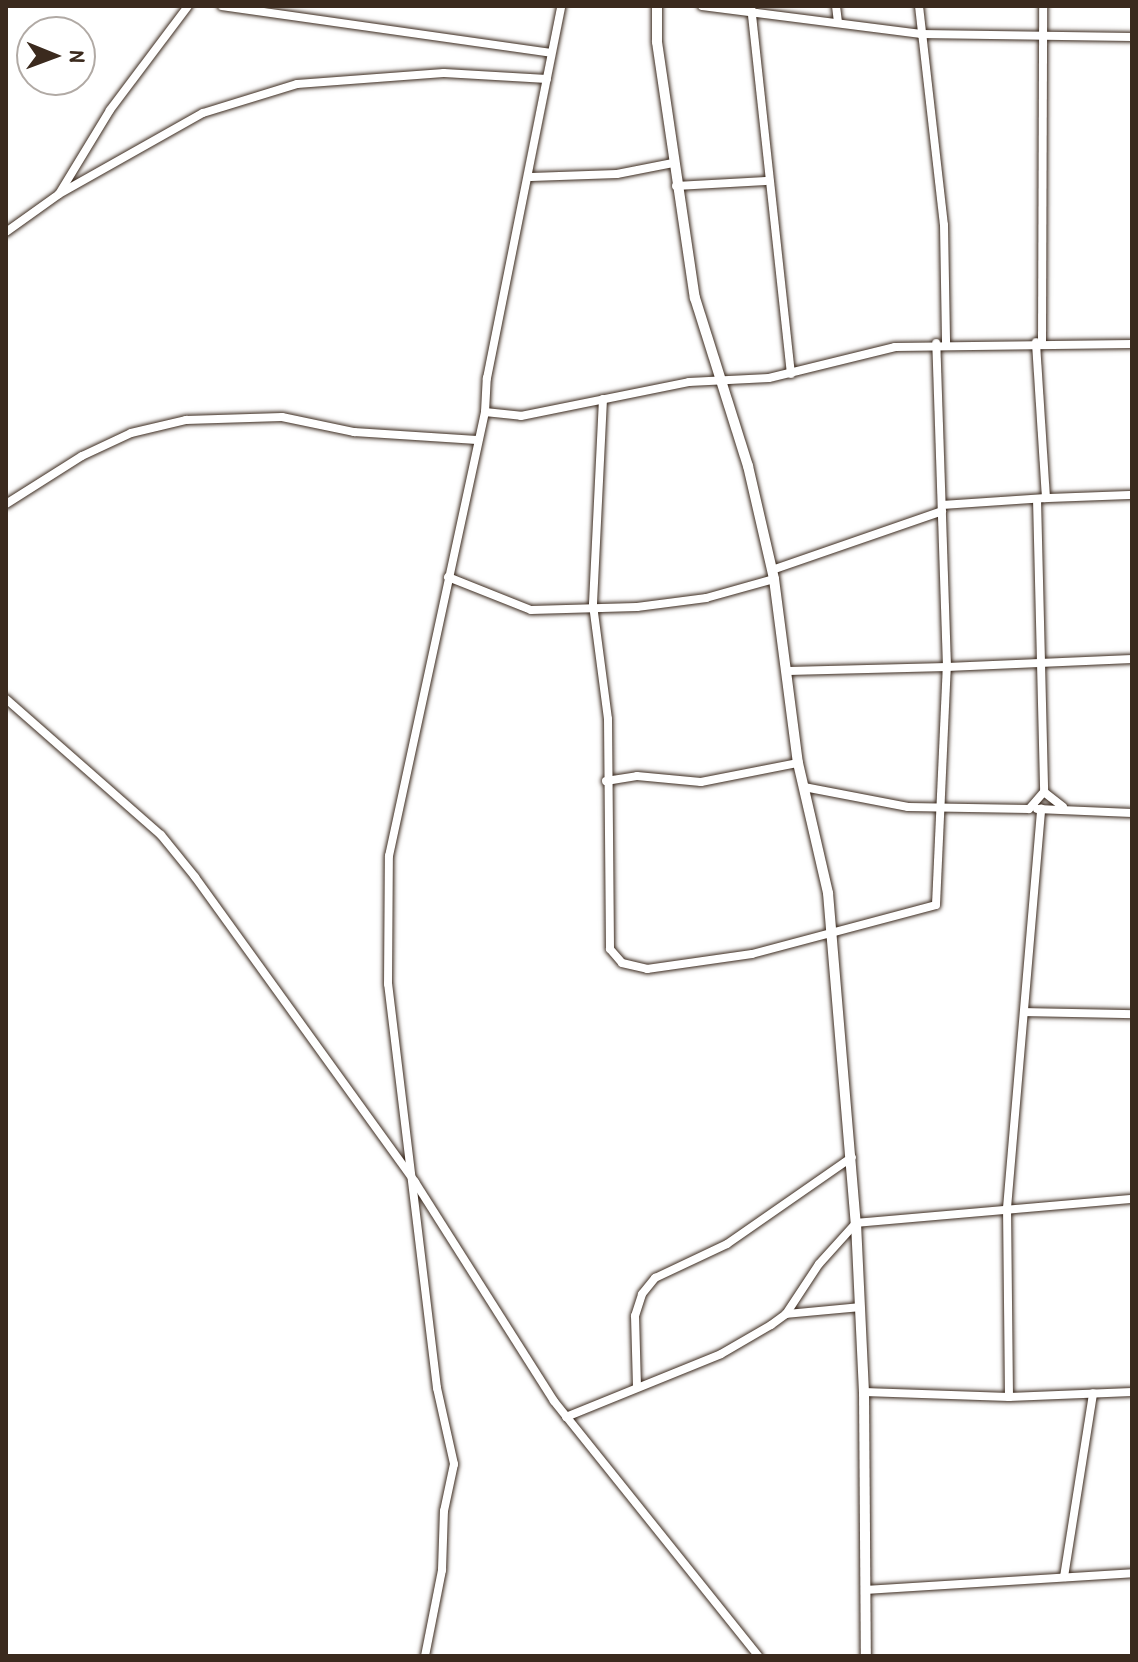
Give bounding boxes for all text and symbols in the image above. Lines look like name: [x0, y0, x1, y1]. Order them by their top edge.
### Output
north arrow: [16, 16, 96, 96]
text: N: [63, 50, 93, 63]

